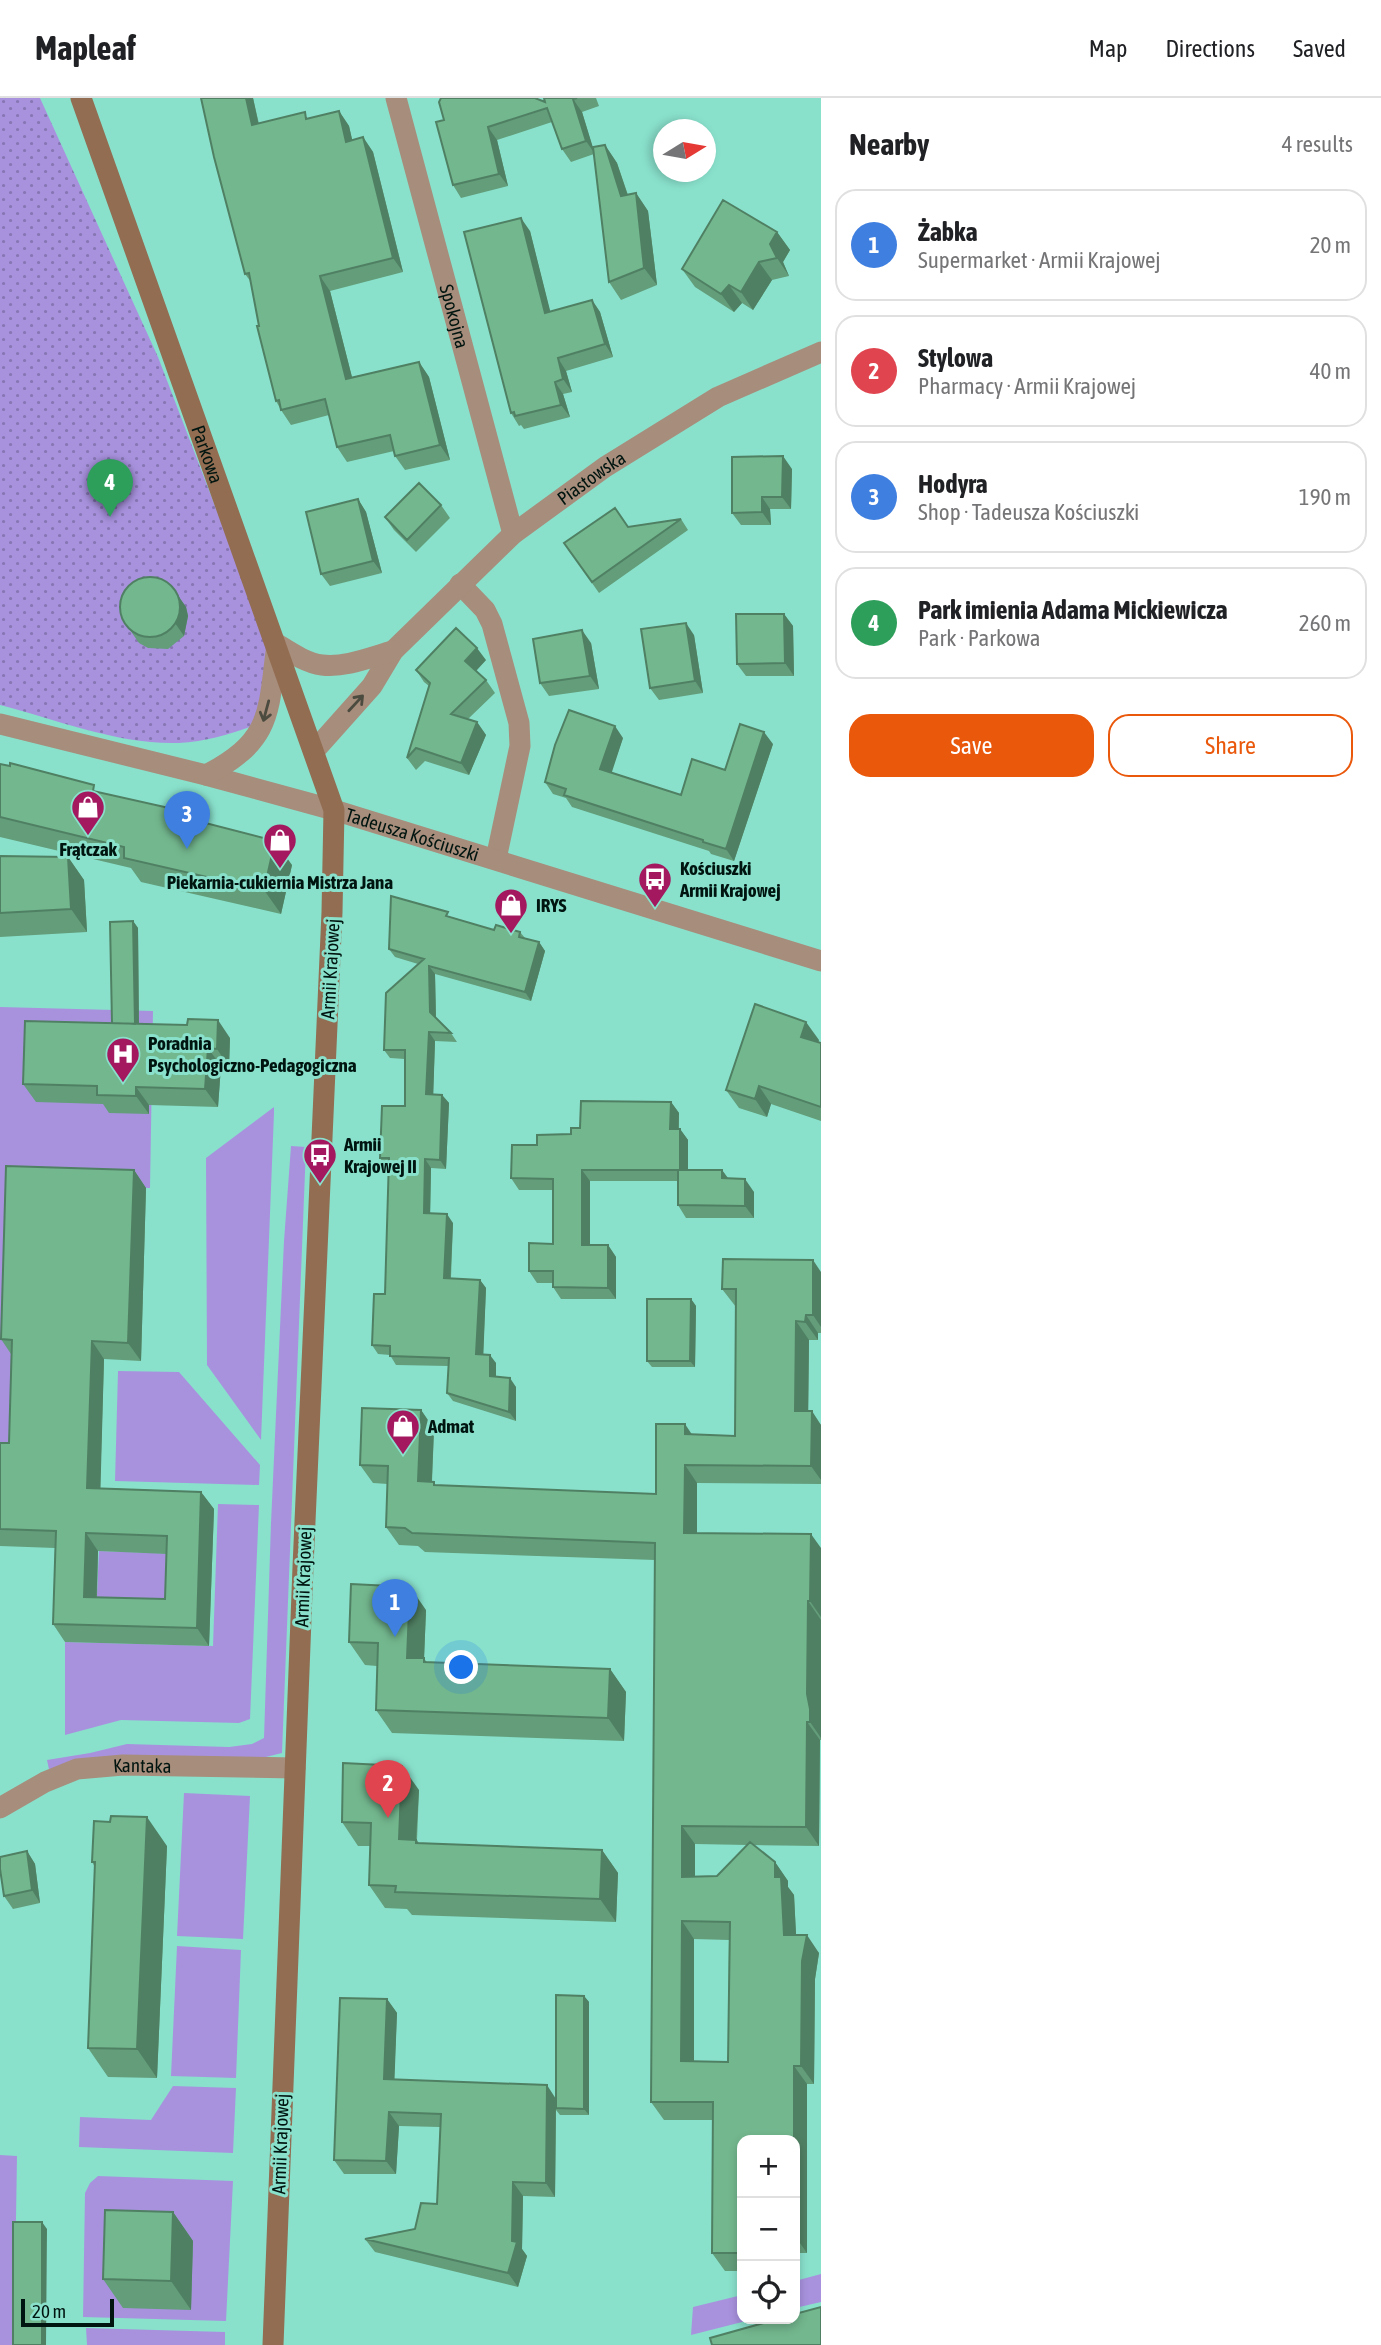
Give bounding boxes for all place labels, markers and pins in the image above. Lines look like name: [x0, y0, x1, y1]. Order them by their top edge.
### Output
pin: 4: [87, 459, 133, 517]
shop icon: Frątczak: [69, 788, 107, 837]
pin: 3: [164, 791, 210, 849]
shop icon: Piekarnia-cukiernia Mistrza Jana: [261, 821, 299, 870]
place label: Frątczak: [59, 838, 117, 860]
place label: Kościuszki Armii Krajowej: [679, 857, 781, 901]
bus stop icon: Kościuszki Armii Krajowej: [636, 860, 674, 909]
place label: Piekarnia-cukiernia Mistrza Jana: [167, 871, 393, 893]
shop icon: IRYS: [492, 886, 530, 935]
place label: IRYS: [536, 894, 567, 916]
place label: Poradnia Psychologiczno-Pedagogiczna: [148, 1032, 357, 1076]
hospital icon: Poradnia Psychologiczno-Pedagogiczna: [104, 1035, 142, 1084]
place label: Armii Krajowej II: [343, 1133, 417, 1177]
bus stop icon: Armii Krajowej II: [301, 1136, 339, 1185]
shop icon: Admat: [384, 1407, 422, 1456]
place label: Admat: [427, 1415, 475, 1437]
pin: 1: [372, 1579, 418, 1637]
pin: 2: [365, 1760, 411, 1818]

